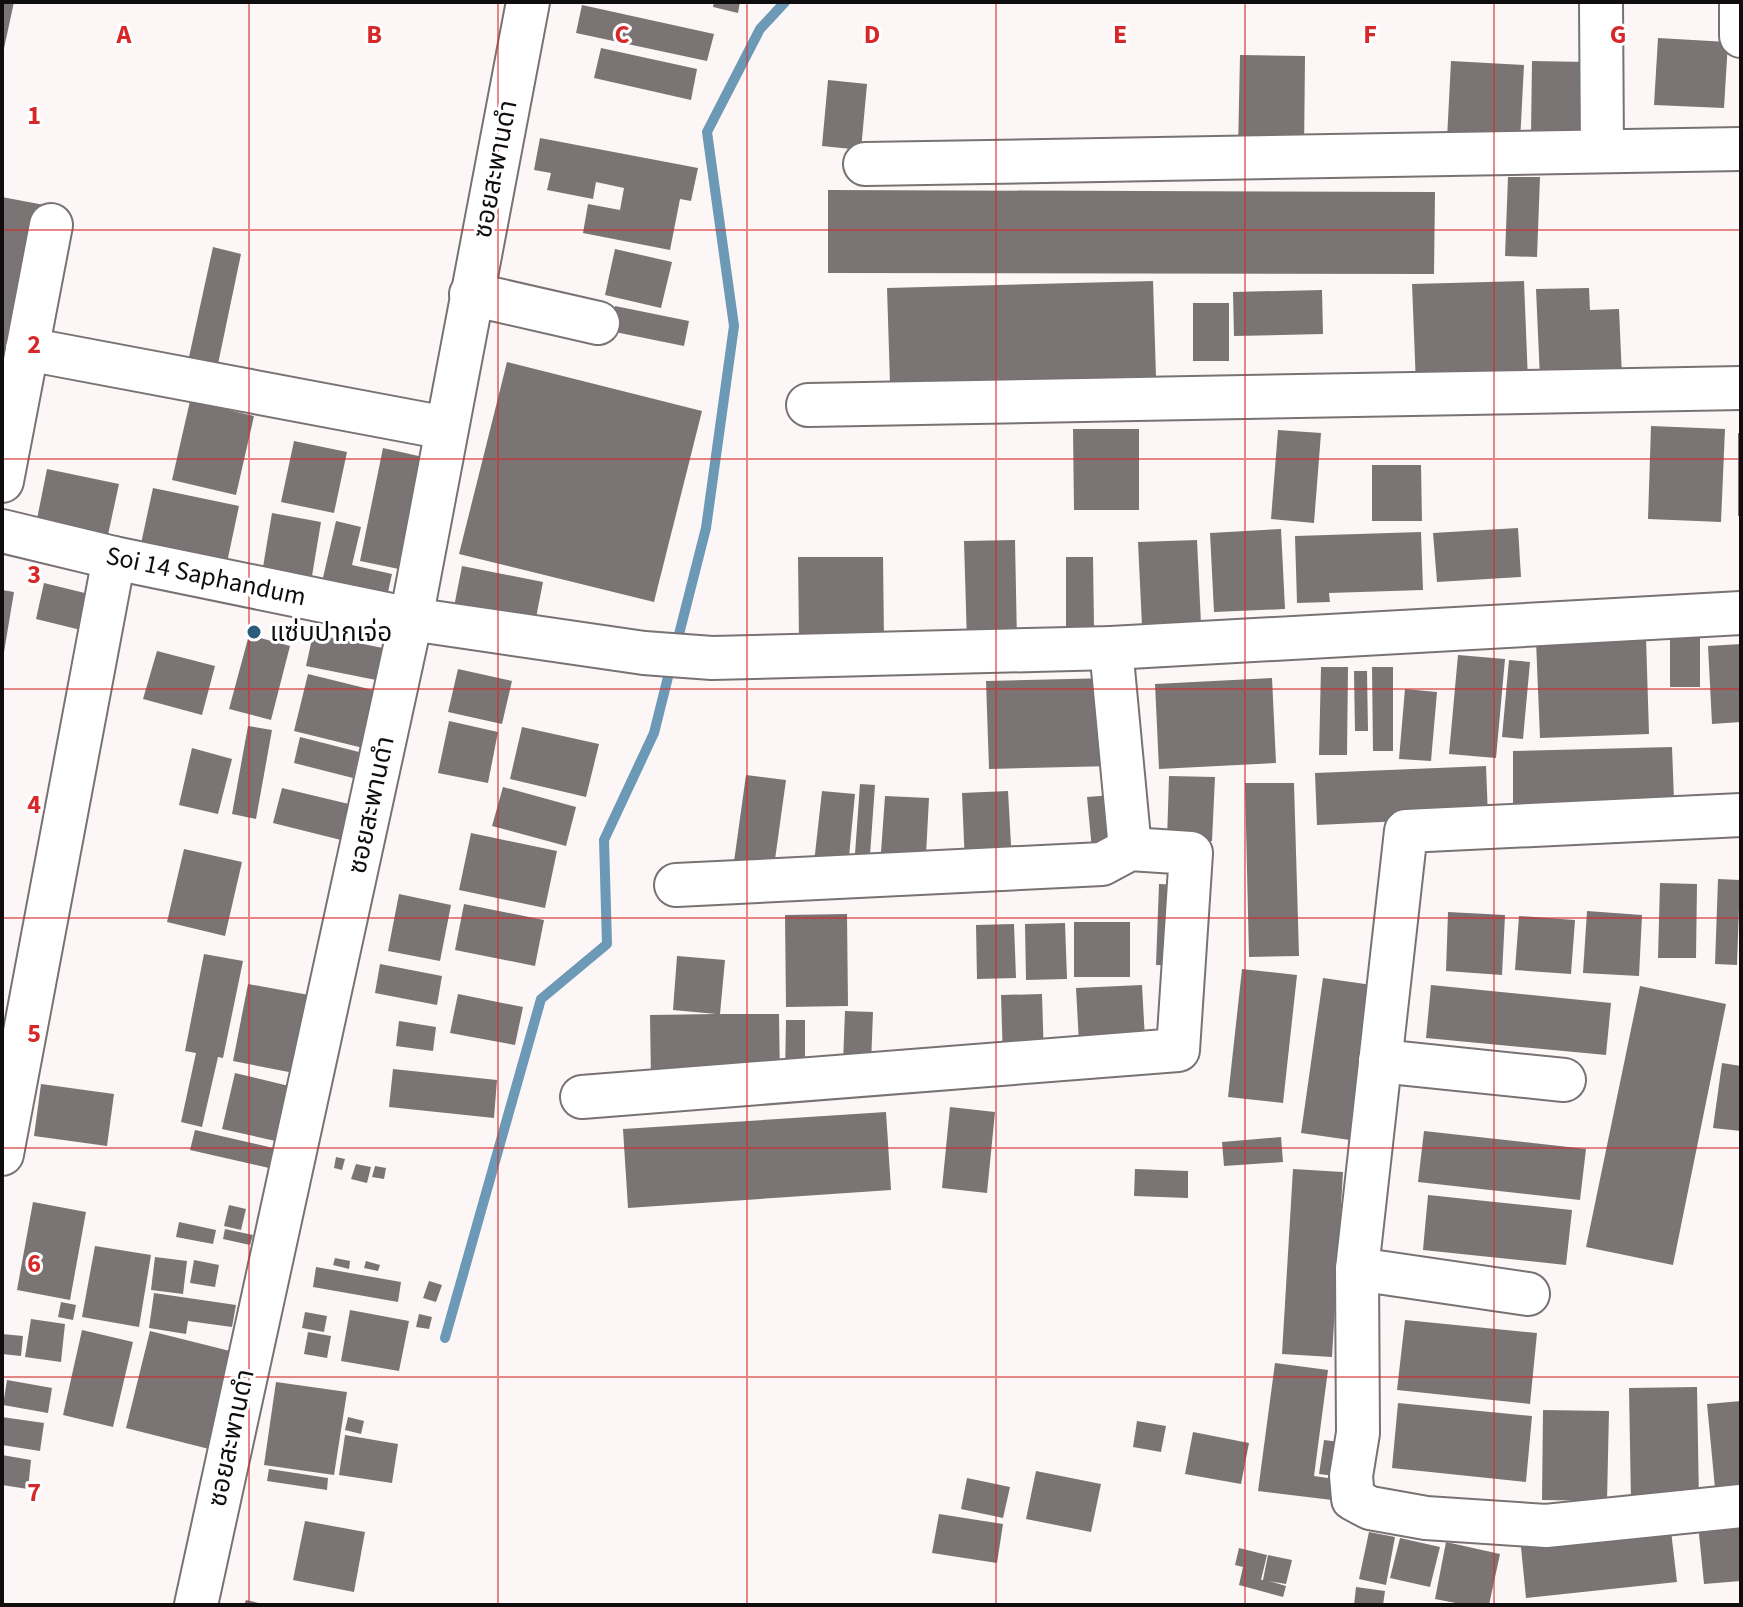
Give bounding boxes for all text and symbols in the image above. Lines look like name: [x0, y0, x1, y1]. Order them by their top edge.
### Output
text: A: [116, 16, 133, 53]
text: B: [366, 16, 382, 53]
text: C: [614, 16, 630, 53]
text: D: [864, 16, 880, 53]
text: E: [1113, 16, 1127, 53]
text: F: [1363, 16, 1377, 53]
text: G: [1610, 16, 1626, 53]
text: 1: [27, 97, 41, 134]
street label: ซอยสะพานดำ: [464, 97, 526, 241]
text: 2: [27, 326, 41, 363]
street label: Soi 14 Saphandum: [103, 537, 309, 615]
text: 3: [27, 556, 41, 593]
place label: แซ่บปากเจ่อ: [270, 614, 392, 651]
marker: แซ่บปากเจ่อ: [245, 623, 263, 641]
street label: ซอยสะพานดำ: [338, 733, 404, 877]
text: 4: [27, 786, 41, 823]
text: 5: [27, 1015, 41, 1052]
text: 6: [27, 1245, 41, 1282]
street label: ซอยสะพานดำ: [198, 1366, 264, 1510]
text: 7: [27, 1474, 41, 1511]

